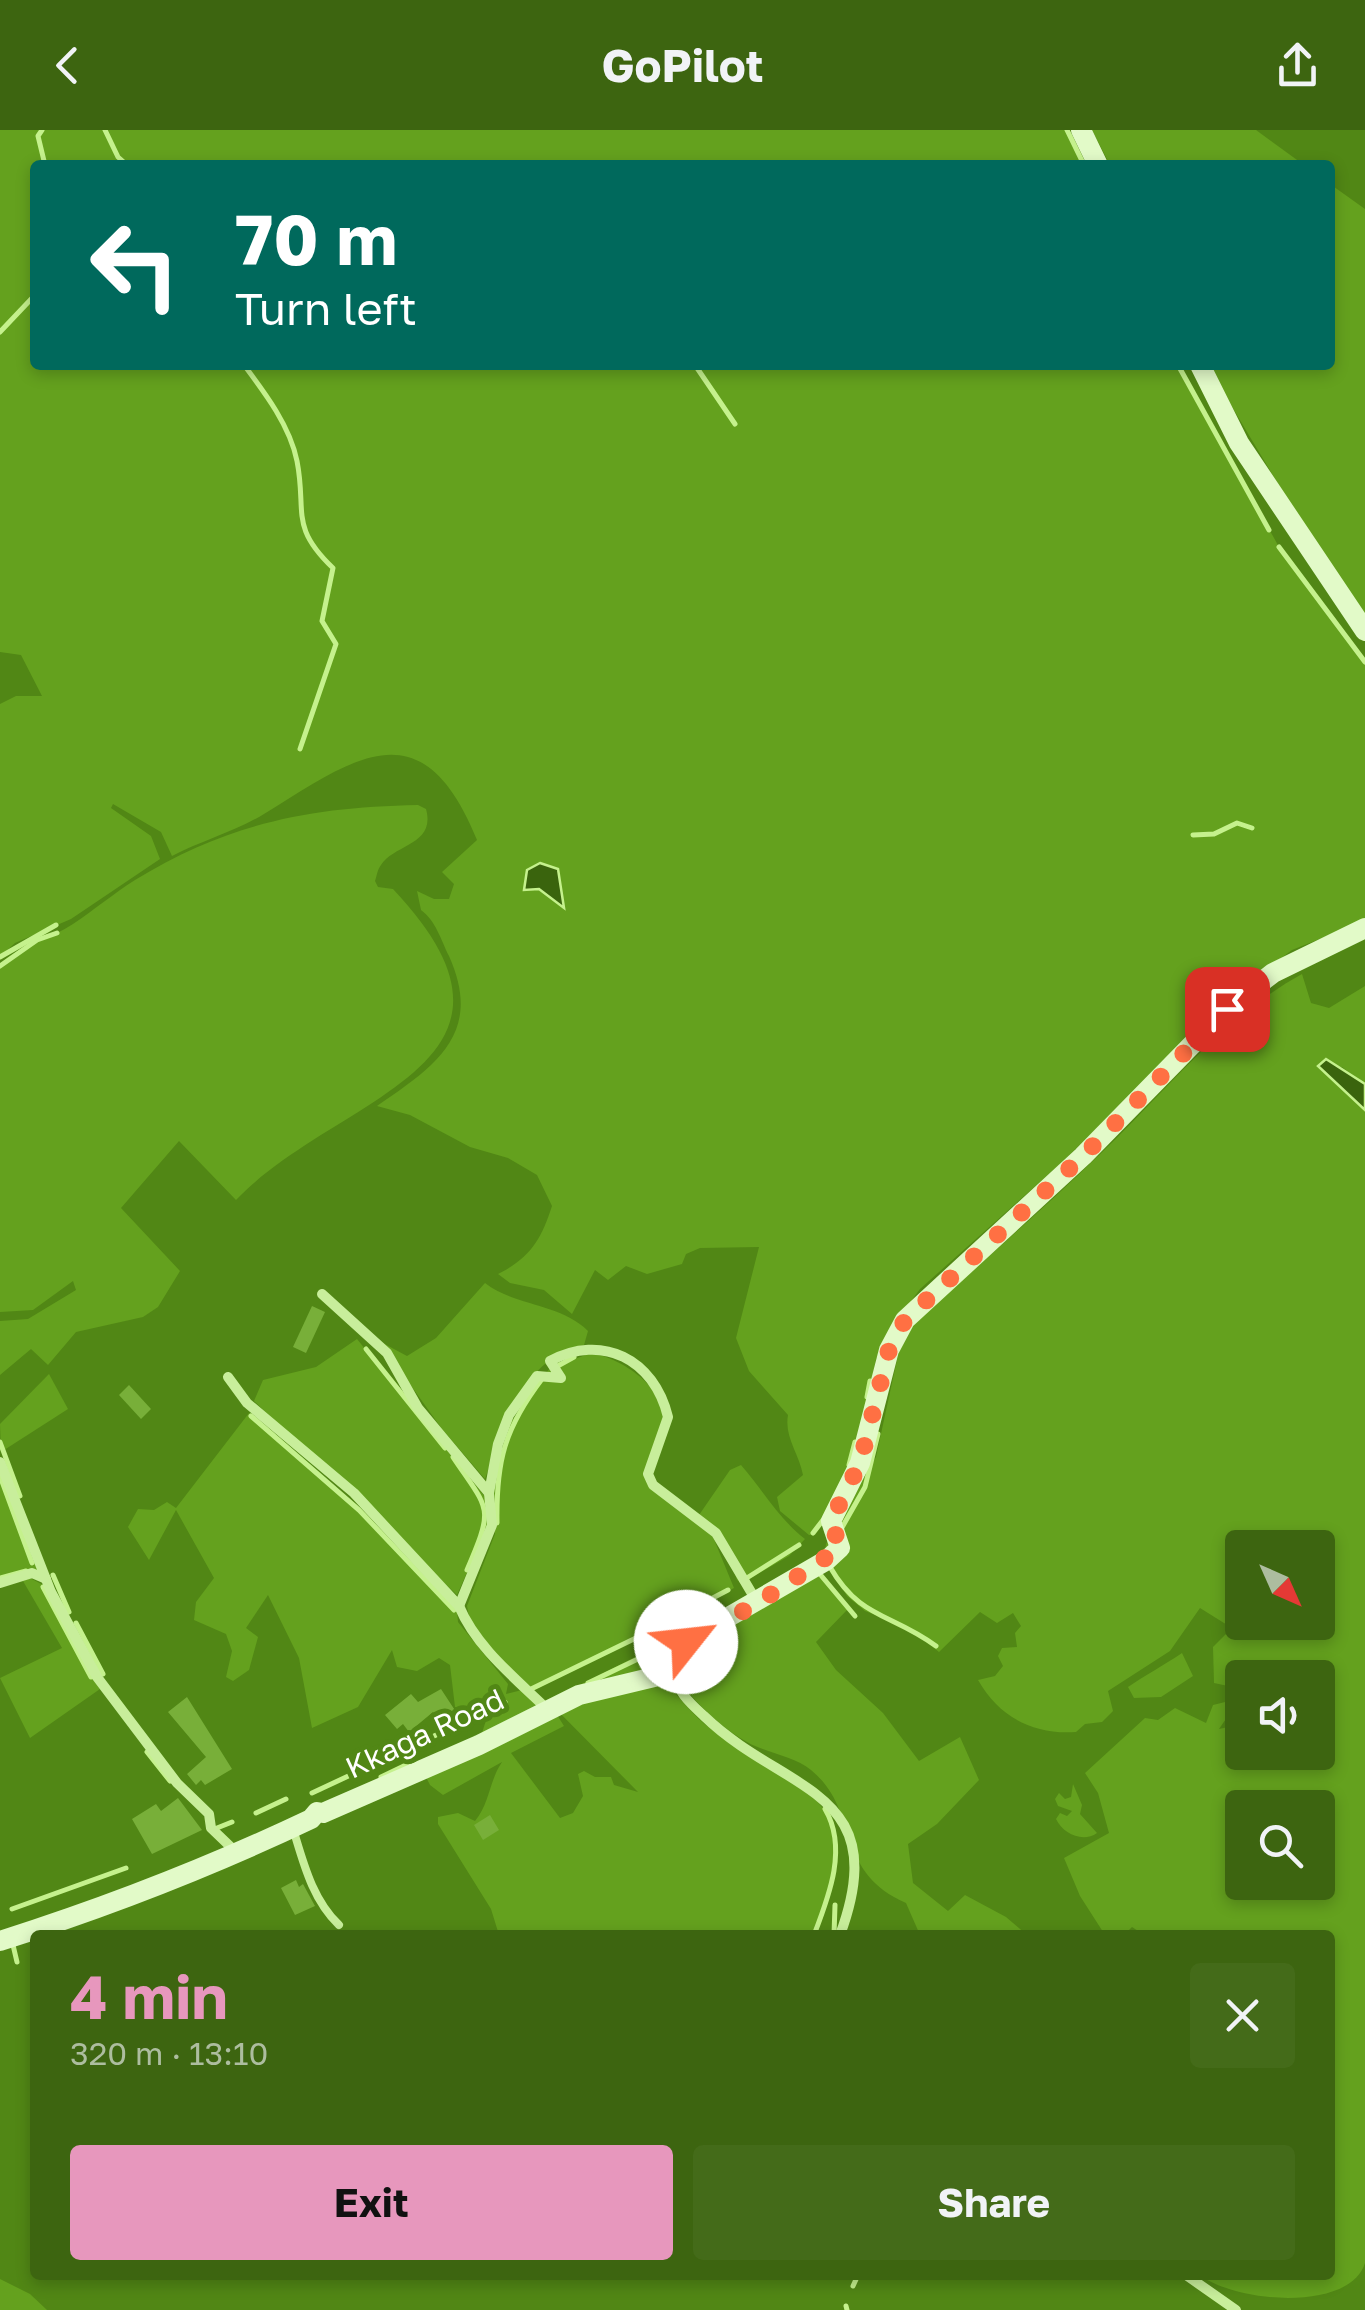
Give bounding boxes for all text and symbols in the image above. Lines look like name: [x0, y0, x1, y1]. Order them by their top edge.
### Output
icon: back: [40, 38, 95, 93]
text: GoPilot: [601, 38, 764, 92]
icon: share: [1270, 38, 1325, 93]
text: 70 m: [235, 196, 397, 280]
icon: left: [70, 200, 200, 330]
text: Turn left: [235, 281, 417, 335]
pin: [1185, 967, 1270, 1052]
icon: arrive: [1200, 982, 1255, 1037]
north arrow: [1225, 1530, 1335, 1640]
map controls: [1225, 1530, 1335, 1900]
position arrow: [634, 1590, 738, 1694]
button: sound: [1225, 1660, 1335, 1770]
street label: Kkaga Road: [340, 1681, 510, 1785]
button: search: [1225, 1790, 1335, 1900]
text: 4 min: [70, 1960, 228, 2032]
button: close: [1190, 1963, 1295, 2068]
text: 320 m · 13:10: [70, 2034, 268, 2072]
button: Exit: [70, 2145, 673, 2260]
button: Share: [693, 2145, 1295, 2260]

